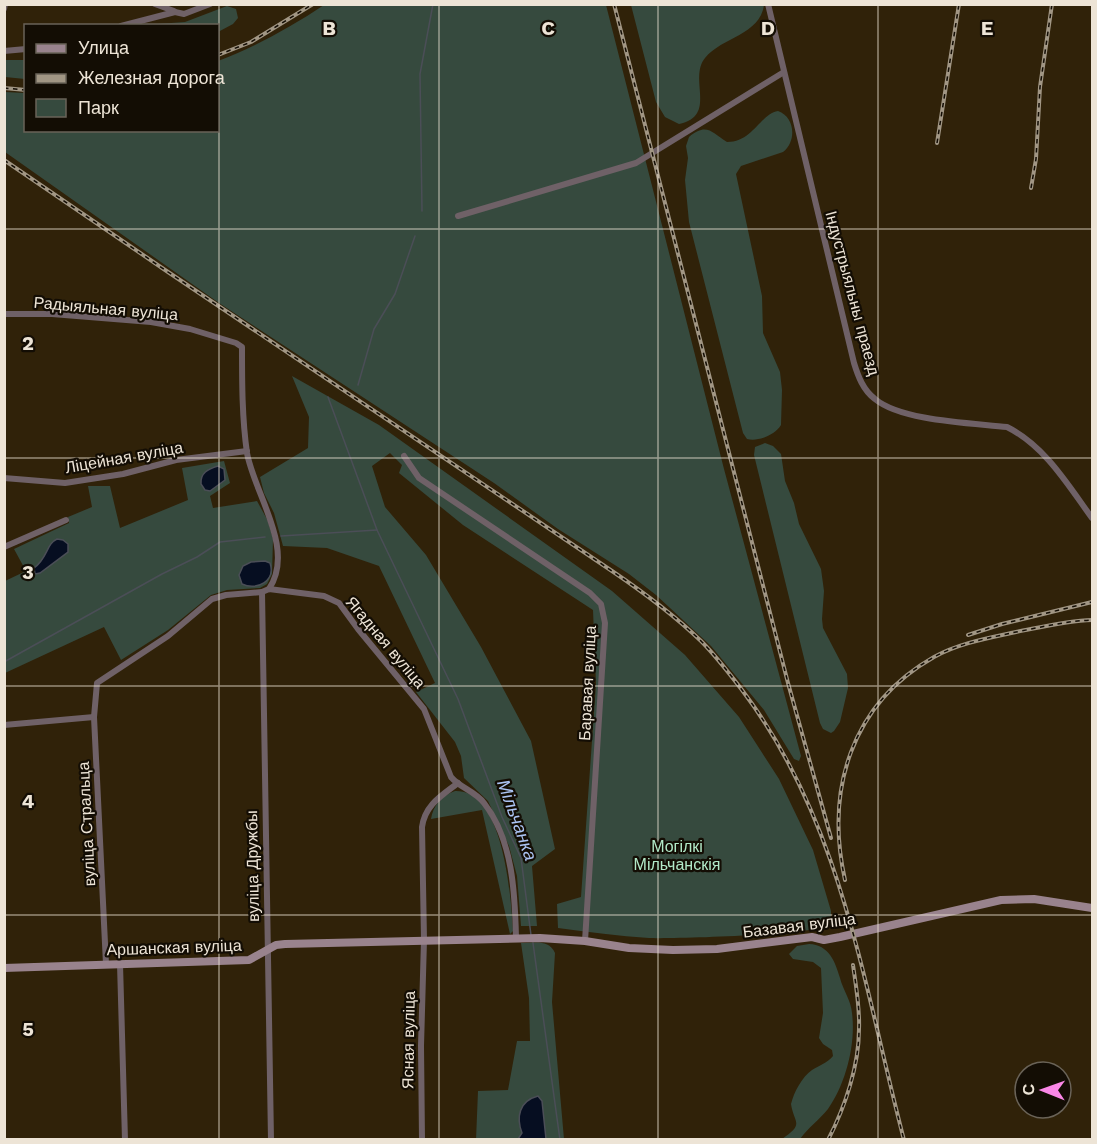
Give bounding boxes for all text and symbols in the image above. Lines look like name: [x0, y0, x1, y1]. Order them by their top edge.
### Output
text: B: [322, 16, 336, 40]
text: C: [541, 16, 555, 40]
text: D: [761, 16, 775, 40]
text: E: [981, 16, 993, 40]
legend: [24, 24, 219, 132]
text: Улица: [78, 37, 130, 58]
text: Железная дорога: [78, 67, 226, 88]
text: Парк: [78, 97, 119, 118]
street label: Індустрыяльны праезд: [821, 209, 884, 378]
street label: Радыяльная вуліца: [33, 293, 179, 324]
text: 2: [22, 331, 34, 355]
street label: Ліцейная вуліца: [64, 438, 185, 477]
text: 3: [22, 560, 34, 584]
street label: Ягадная вуліца: [342, 593, 430, 692]
street label: Баравая вуліца: [575, 625, 600, 741]
street label: вуліца Стральца: [74, 761, 99, 887]
water label: Мільчанка: [493, 776, 542, 863]
text: 4: [22, 789, 35, 813]
street label: вуліца Дружбы: [242, 810, 263, 922]
park label: Могілкі Мільчанскія: [634, 837, 720, 874]
street label: Базавая вуліца: [742, 909, 857, 942]
street label: Аршанская вуліца: [106, 936, 242, 959]
street label: Ясная вуліца: [398, 991, 419, 1089]
text: 5: [22, 1017, 34, 1041]
north arrow: [1013, 1060, 1073, 1120]
text: С: [1019, 1083, 1038, 1096]

